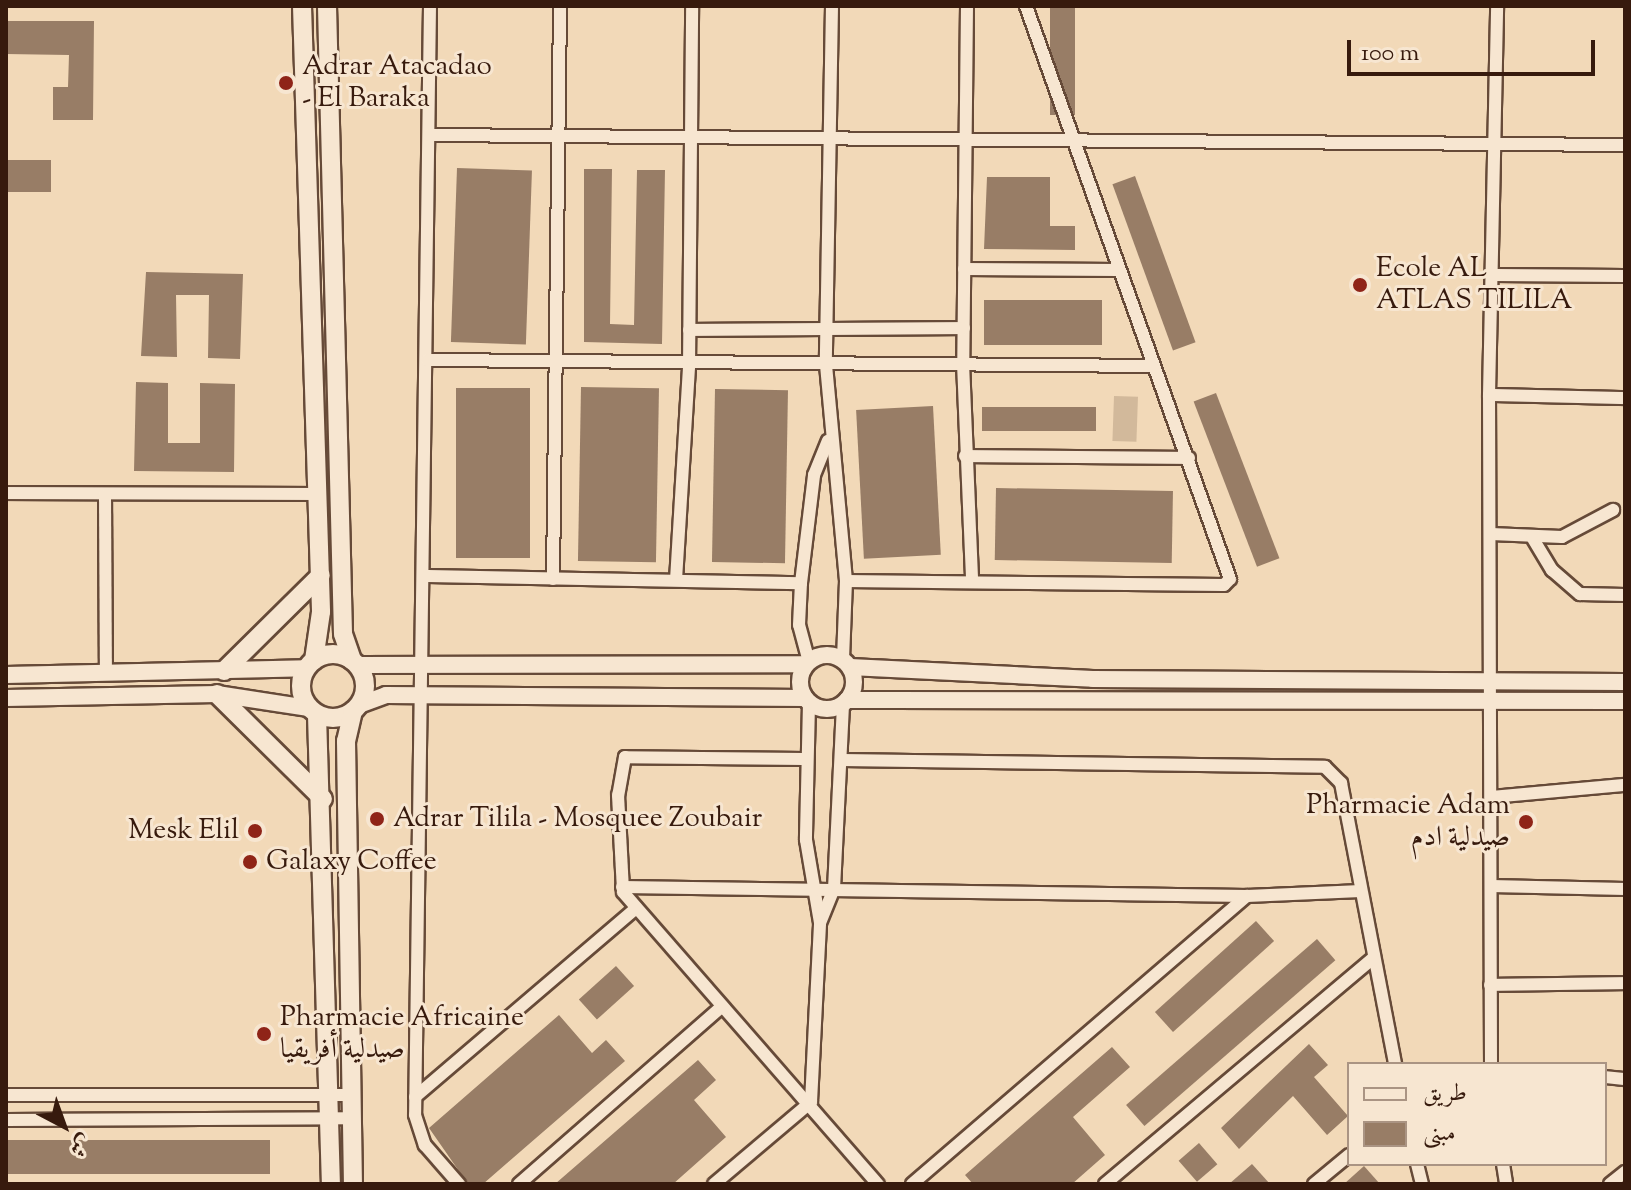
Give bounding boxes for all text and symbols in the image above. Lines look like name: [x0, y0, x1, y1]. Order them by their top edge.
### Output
scale bar: [1351, 24, 1599, 74]
text: 100 m: [1361, 37, 1419, 71]
place label: Adrar Atacadao - El Baraka: [302, 50, 492, 116]
marker: Adrar Atacadao - El Baraka: [277, 74, 295, 92]
place label: Ecole AL ATLAS TILILA: [1376, 252, 1572, 318]
marker: Ecole AL ATLAS TILILA: [1351, 276, 1369, 294]
place label: Pharmacie Adam صيدلية ادم: [1306, 789, 1510, 855]
place label: Adrar Tilila - Mosquee Zoubair: [393, 802, 762, 836]
marker: Adrar Tilila - Mosquee Zoubair: [368, 810, 386, 828]
marker: Pharmacie Adam صيدلية ادم: [1517, 813, 1535, 831]
place label: Mesk Elil: [128, 814, 239, 848]
marker: Mesk Elil: [246, 822, 264, 840]
place label: Galaxy Coffee: [266, 845, 437, 879]
marker: Galaxy Coffee: [241, 853, 259, 871]
place label: Pharmacie Africaine صيدلية أفريقيا: [280, 1001, 524, 1067]
marker: Pharmacie Africaine صيدلية أفريقيا: [255, 1025, 273, 1043]
legend: [1347, 1062, 1607, 1166]
text: طريق: [1423, 1077, 1467, 1111]
north arrow: [24, 1086, 104, 1166]
text: مبنى: [1423, 1117, 1456, 1151]
text: ش: [61, 1125, 98, 1163]

